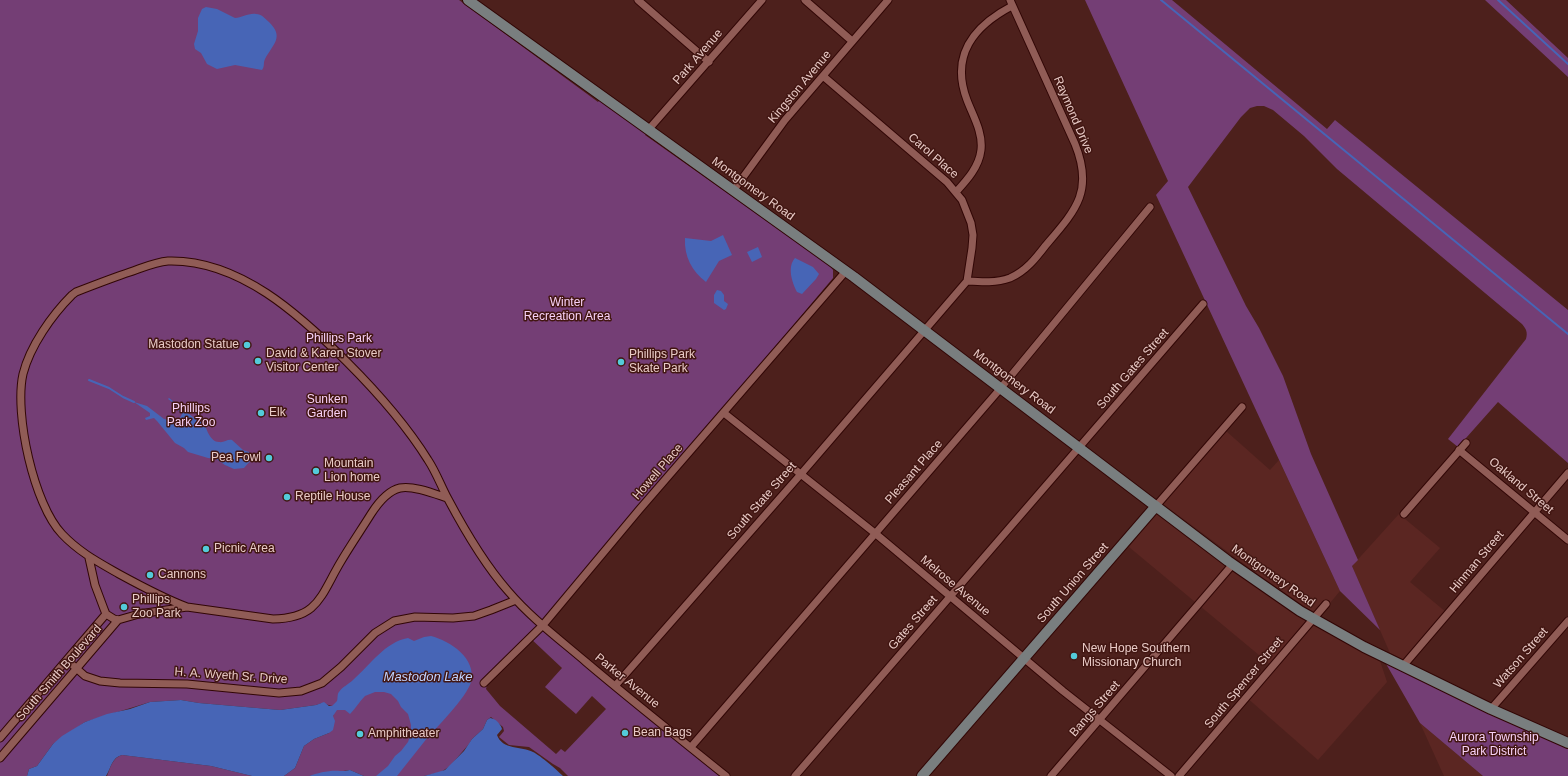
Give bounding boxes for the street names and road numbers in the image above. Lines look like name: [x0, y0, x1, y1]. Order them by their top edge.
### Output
street label: Park Avenue: [670, 26, 726, 88]
street label: Kingston Avenue: [765, 48, 835, 126]
street label: Raymond Drive: [1050, 74, 1096, 156]
street label: Carol Place: [905, 130, 961, 182]
street label: Montgomery Road: [709, 154, 797, 224]
street label: South Gates Street: [1094, 326, 1172, 412]
street label: Montgomery Road: [970, 347, 1058, 417]
street label: Pleasant Place: [882, 437, 946, 507]
street label: Howell Place: [630, 441, 686, 503]
street label: Oakland Street: [1486, 455, 1556, 517]
street label: South State Street: [724, 459, 800, 543]
street label: Hinman Street: [1447, 528, 1507, 596]
street label: South Union Street: [1034, 540, 1112, 626]
street label: Montgomery Road: [1228, 542, 1318, 610]
street label: Melrose Avenue: [917, 553, 993, 619]
street label: Gates Street: [885, 593, 941, 653]
street label: South Smith Boulevard: [13, 622, 105, 724]
street label: Watson Street: [1491, 625, 1551, 691]
street label: South Spencer Street: [1202, 634, 1286, 732]
street label: Parker Avenue: [592, 650, 662, 712]
street label: H. A. Wyeth Sr. Drive: [174, 665, 288, 687]
street label: Bangs Street: [1067, 678, 1123, 740]

